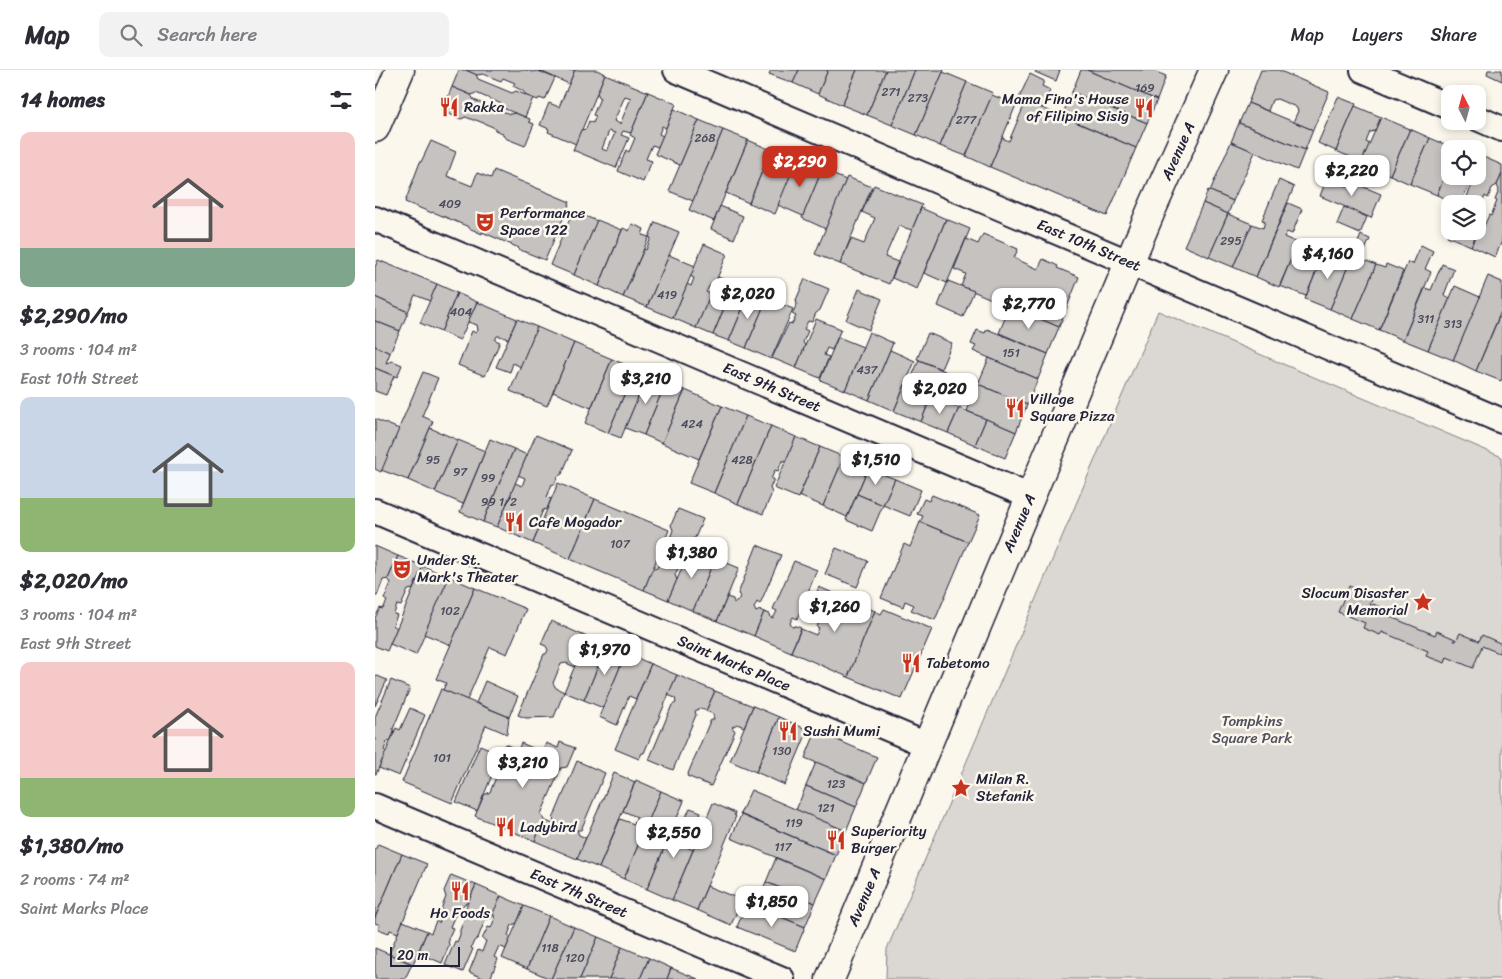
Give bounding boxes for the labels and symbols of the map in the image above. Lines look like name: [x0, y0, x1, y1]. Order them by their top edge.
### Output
house number: 169: [1135, 77, 1155, 99]
house number: 271: [882, 81, 900, 103]
north arrow: [1441, 85, 1486, 130]
place label: Mama Fina's House of Filipino Sisig: [1002, 86, 1129, 129]
house number: 273: [908, 87, 929, 109]
place label: Rakka: [464, 94, 505, 120]
restaurant icon: Rakka: [438, 96, 460, 118]
restaurant icon: Mama Fina's House of Filipino Sisig: [1133, 97, 1155, 119]
house number: 277: [956, 109, 977, 131]
street label: Avenue A: [1153, 118, 1202, 185]
house number: 268: [695, 127, 715, 149]
pin: $2,290: [759, 146, 841, 188]
pin: $2,220: [1311, 154, 1393, 197]
house number: 409: [439, 193, 461, 215]
place label: Performance Space 122: [500, 200, 586, 243]
theatre icon: Performance Space 122: [474, 211, 496, 233]
street label: East 10th Street: [1033, 211, 1146, 279]
house number: 295: [1220, 230, 1242, 252]
pin: $4,160: [1287, 238, 1369, 280]
pin: $2,020: [707, 278, 789, 320]
house number: 419: [657, 284, 677, 306]
pin: $2,770: [988, 288, 1070, 330]
house number: 404: [450, 301, 473, 323]
house number: 311: [1418, 308, 1434, 330]
house number: 313: [1444, 313, 1463, 335]
house number: 151: [1002, 342, 1020, 364]
street label: East 9th Street: [719, 355, 826, 420]
house number: 437: [857, 359, 879, 381]
pin: $3,210: [605, 362, 687, 405]
pin: $2,020: [899, 372, 981, 415]
place label: Village Square Pizza: [1030, 386, 1115, 429]
restaurant icon: Village Square Pizza: [1004, 397, 1026, 419]
house number: 424: [681, 413, 703, 435]
pin: $1,510: [835, 444, 917, 486]
house number: 95: [426, 449, 440, 471]
house number: 428: [731, 449, 753, 471]
house number: 97: [453, 461, 468, 483]
house number: 99: [481, 467, 495, 489]
street label: Avenue A: [995, 490, 1043, 557]
house number: 99 1/2: [481, 491, 517, 513]
place label: Cafe Mogador: [529, 509, 622, 535]
restaurant icon: Cafe Mogador: [503, 511, 525, 533]
house number: 107: [610, 533, 631, 555]
pin: $1,380: [651, 536, 733, 579]
place label: Under St. Mark's Theater: [417, 547, 519, 590]
theatre icon: Under St. Mark's Theater: [391, 558, 413, 580]
place label: Slocum Disaster Memorial: [1301, 580, 1409, 623]
pin: $1,260: [794, 590, 876, 633]
place icon: Slocum Disaster Memorial: [1412, 591, 1434, 613]
house number: 102: [440, 600, 460, 622]
street label: Saint Marks Place: [673, 627, 795, 699]
pin: $1,970: [564, 634, 646, 676]
place label: Tabetomo: [926, 650, 990, 676]
restaurant icon: Tabetomo: [900, 652, 922, 674]
park label: Tompkins Square Park: [1212, 708, 1293, 751]
place label: Sushi Mumi: [803, 718, 881, 744]
restaurant icon: Sushi Mumi: [777, 720, 799, 742]
house number: 130: [772, 740, 792, 762]
pin: $3,210: [482, 746, 564, 789]
house number: 101: [433, 747, 451, 769]
place label: Milan R. Stefanik: [976, 766, 1035, 809]
house number: 123: [827, 773, 846, 795]
place icon: Milan R. Stefanik: [950, 777, 972, 799]
house number: 121: [817, 797, 835, 819]
house number: 119: [785, 812, 803, 834]
place label: Ladybird: [520, 814, 577, 840]
restaurant icon: Ladybird: [494, 816, 516, 838]
pin: $2,550: [633, 816, 715, 859]
place label: Superiority Burger: [851, 818, 927, 861]
restaurant icon: Superiority Burger: [825, 829, 847, 851]
house number: 117: [774, 836, 793, 858]
street label: East 7th Street: [526, 861, 632, 925]
street label: Avenue A: [840, 864, 888, 931]
restaurant icon: Ho Foods: [449, 880, 471, 902]
pin: $1,850: [731, 886, 813, 928]
place label: Ho Foods: [430, 900, 490, 926]
house number: 118: [541, 937, 559, 959]
scale bar: [390, 944, 460, 967]
house number: 120: [565, 947, 585, 969]

